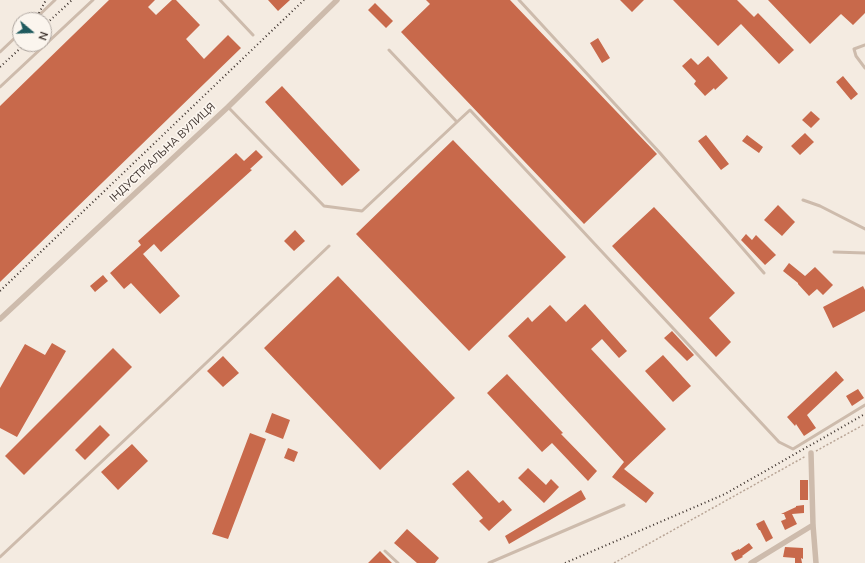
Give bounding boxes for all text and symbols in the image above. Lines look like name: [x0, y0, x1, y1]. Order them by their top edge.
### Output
north arrow: [12, 12, 52, 52]
text: N: [34, 29, 51, 42]
street label: ІНДУСТРІАЛЬНА ВУЛИЦЯ: [108, 101, 218, 205]

